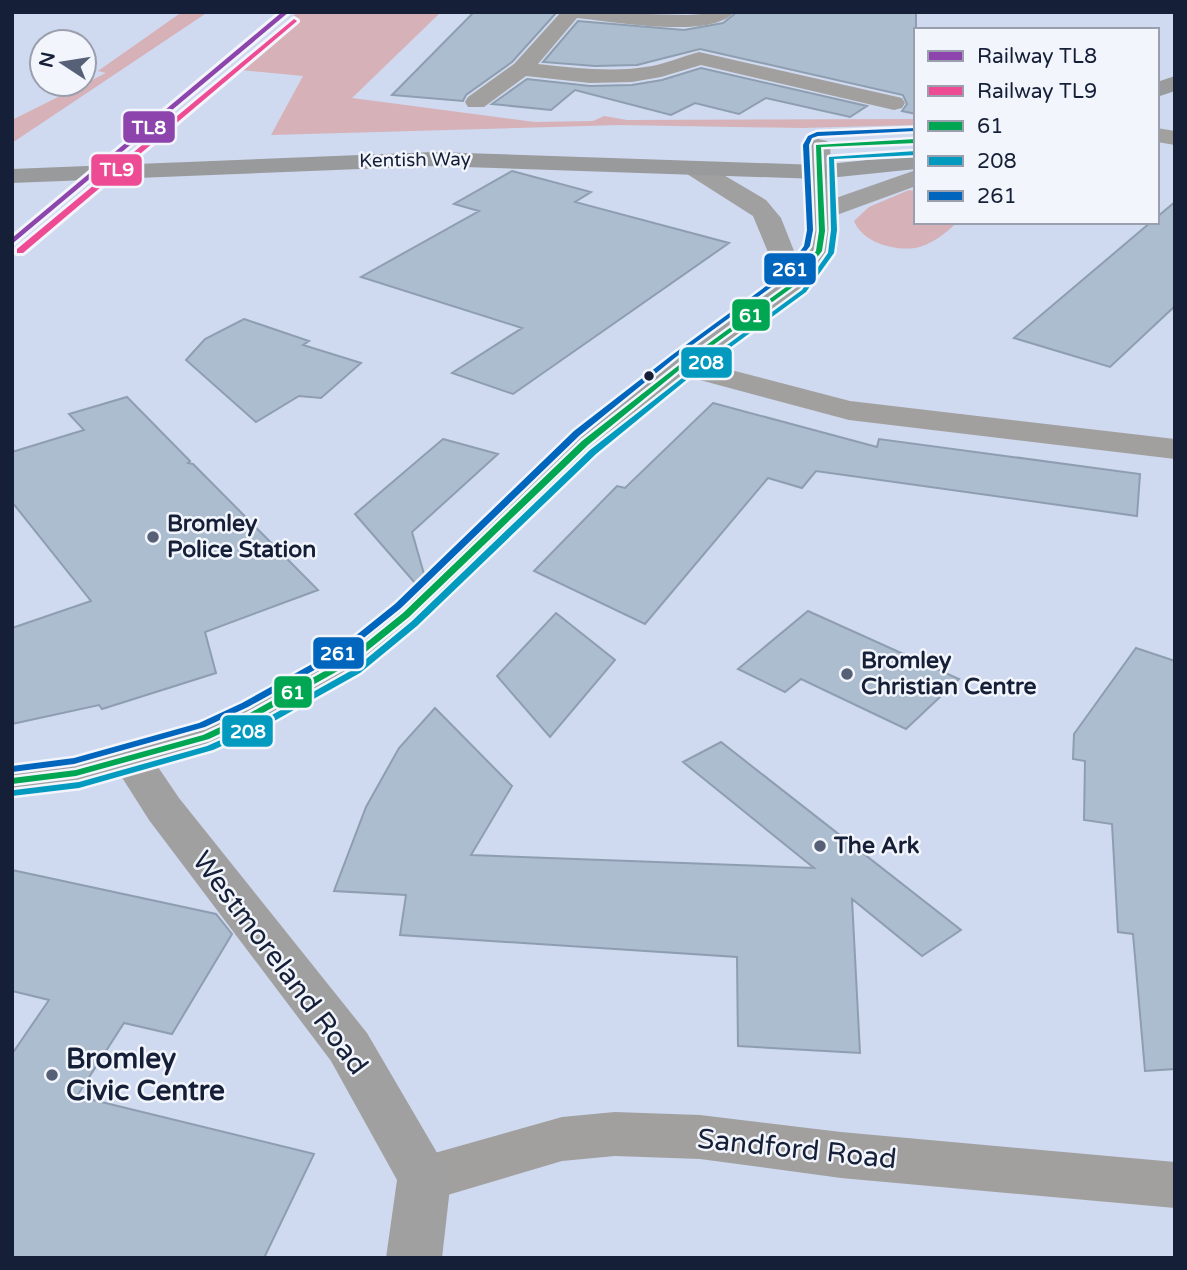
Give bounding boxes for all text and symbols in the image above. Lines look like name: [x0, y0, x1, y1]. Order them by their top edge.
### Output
north arrow: [28, 28, 98, 98]
legend: [914, 28, 1159, 224]
text: Railway TL8: [977, 44, 1097, 69]
text: N: [35, 50, 60, 69]
text: Railway TL9: [977, 79, 1097, 104]
line badge: TL8: [122, 110, 176, 144]
text: 61: [977, 114, 1003, 139]
text: TL8: [131, 117, 166, 139]
street label: Kentish Way: [359, 148, 471, 172]
text: 208: [977, 149, 1017, 174]
line badge: TL9: [90, 153, 143, 187]
text: TL9: [99, 159, 134, 181]
text: 261: [977, 184, 1017, 209]
line badge: 261: [763, 252, 817, 286]
text: 261: [772, 259, 808, 281]
line badge: 61: [731, 298, 771, 332]
text: 61: [739, 305, 763, 327]
line badge: 208: [680, 346, 733, 379]
text: 208: [688, 352, 724, 374]
unlabelled marker: [642, 369, 656, 383]
place label: Bromley Police Station: [167, 510, 316, 564]
marker: Bromley Police Station: [145, 529, 161, 545]
line badge: 261: [312, 636, 365, 670]
text: 261: [320, 643, 356, 665]
place label: Bromley Christian Centre: [861, 647, 1037, 701]
marker: Bromley Christian Centre: [839, 666, 855, 682]
line badge: 61: [273, 675, 313, 709]
text: 61: [281, 682, 305, 704]
line badge: 208: [221, 714, 274, 748]
text: 208: [230, 721, 266, 743]
place label: The Ark: [833, 832, 920, 860]
marker: The Ark: [812, 838, 828, 854]
street label: Westmoreland Road: [185, 845, 375, 1081]
place label: Bromley Civic Centre: [66, 1042, 225, 1108]
marker: Bromley Civic Centre: [44, 1067, 60, 1083]
street label: Sandford Road: [696, 1122, 898, 1176]

